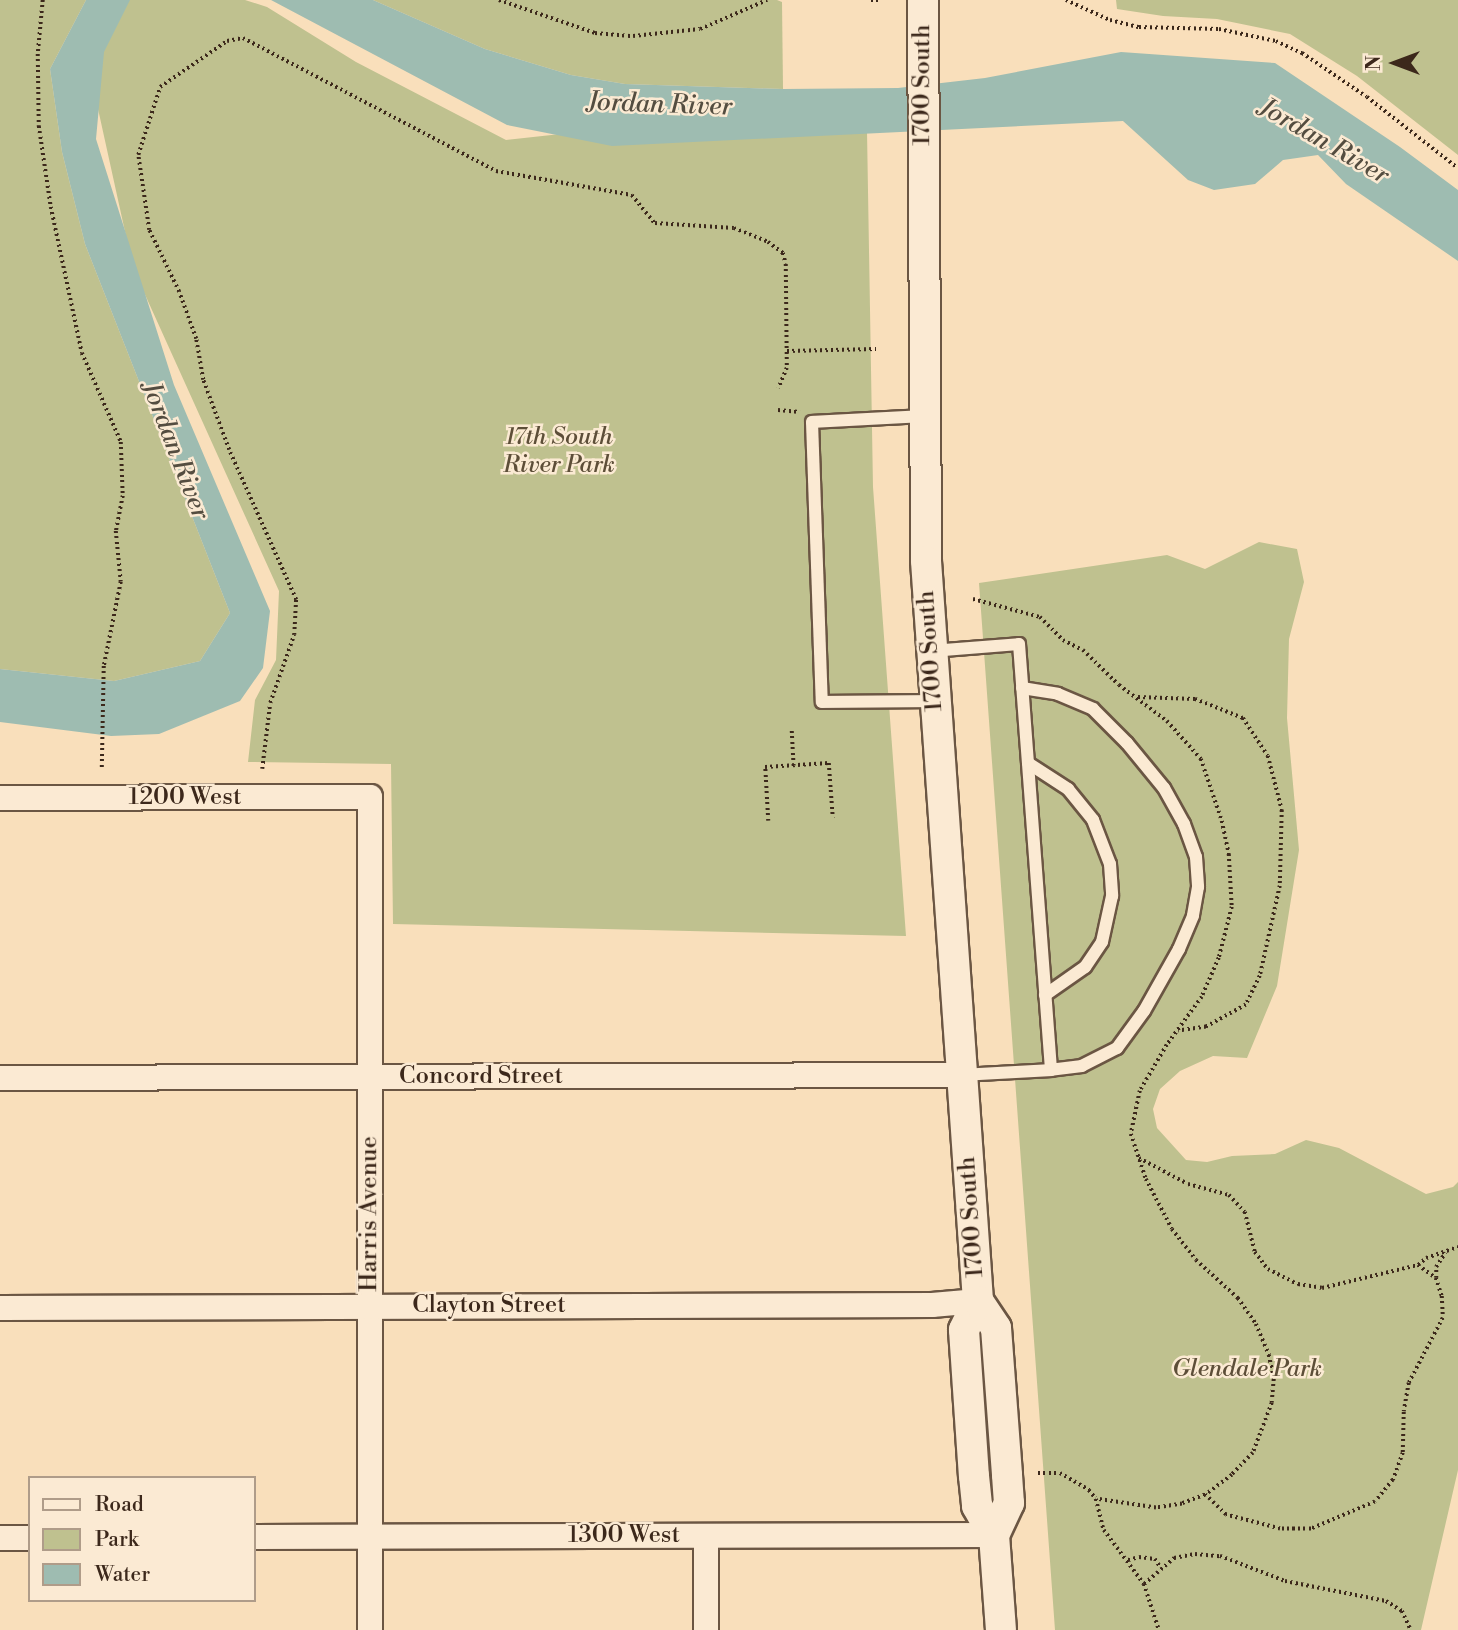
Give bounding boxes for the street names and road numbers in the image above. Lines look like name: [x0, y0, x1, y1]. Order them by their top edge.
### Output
street label: 1700 South: [909, 24, 937, 146]
street label: 1700 South: [912, 589, 950, 713]
street label: 1200 West: [129, 784, 241, 812]
street label: Concord Street: [399, 1063, 563, 1091]
street label: Harris Avenue: [356, 1136, 384, 1292]
street label: 1700 South: [953, 1155, 991, 1279]
street label: Clayton Street: [412, 1292, 566, 1320]
street label: 1300 West: [568, 1522, 680, 1550]

